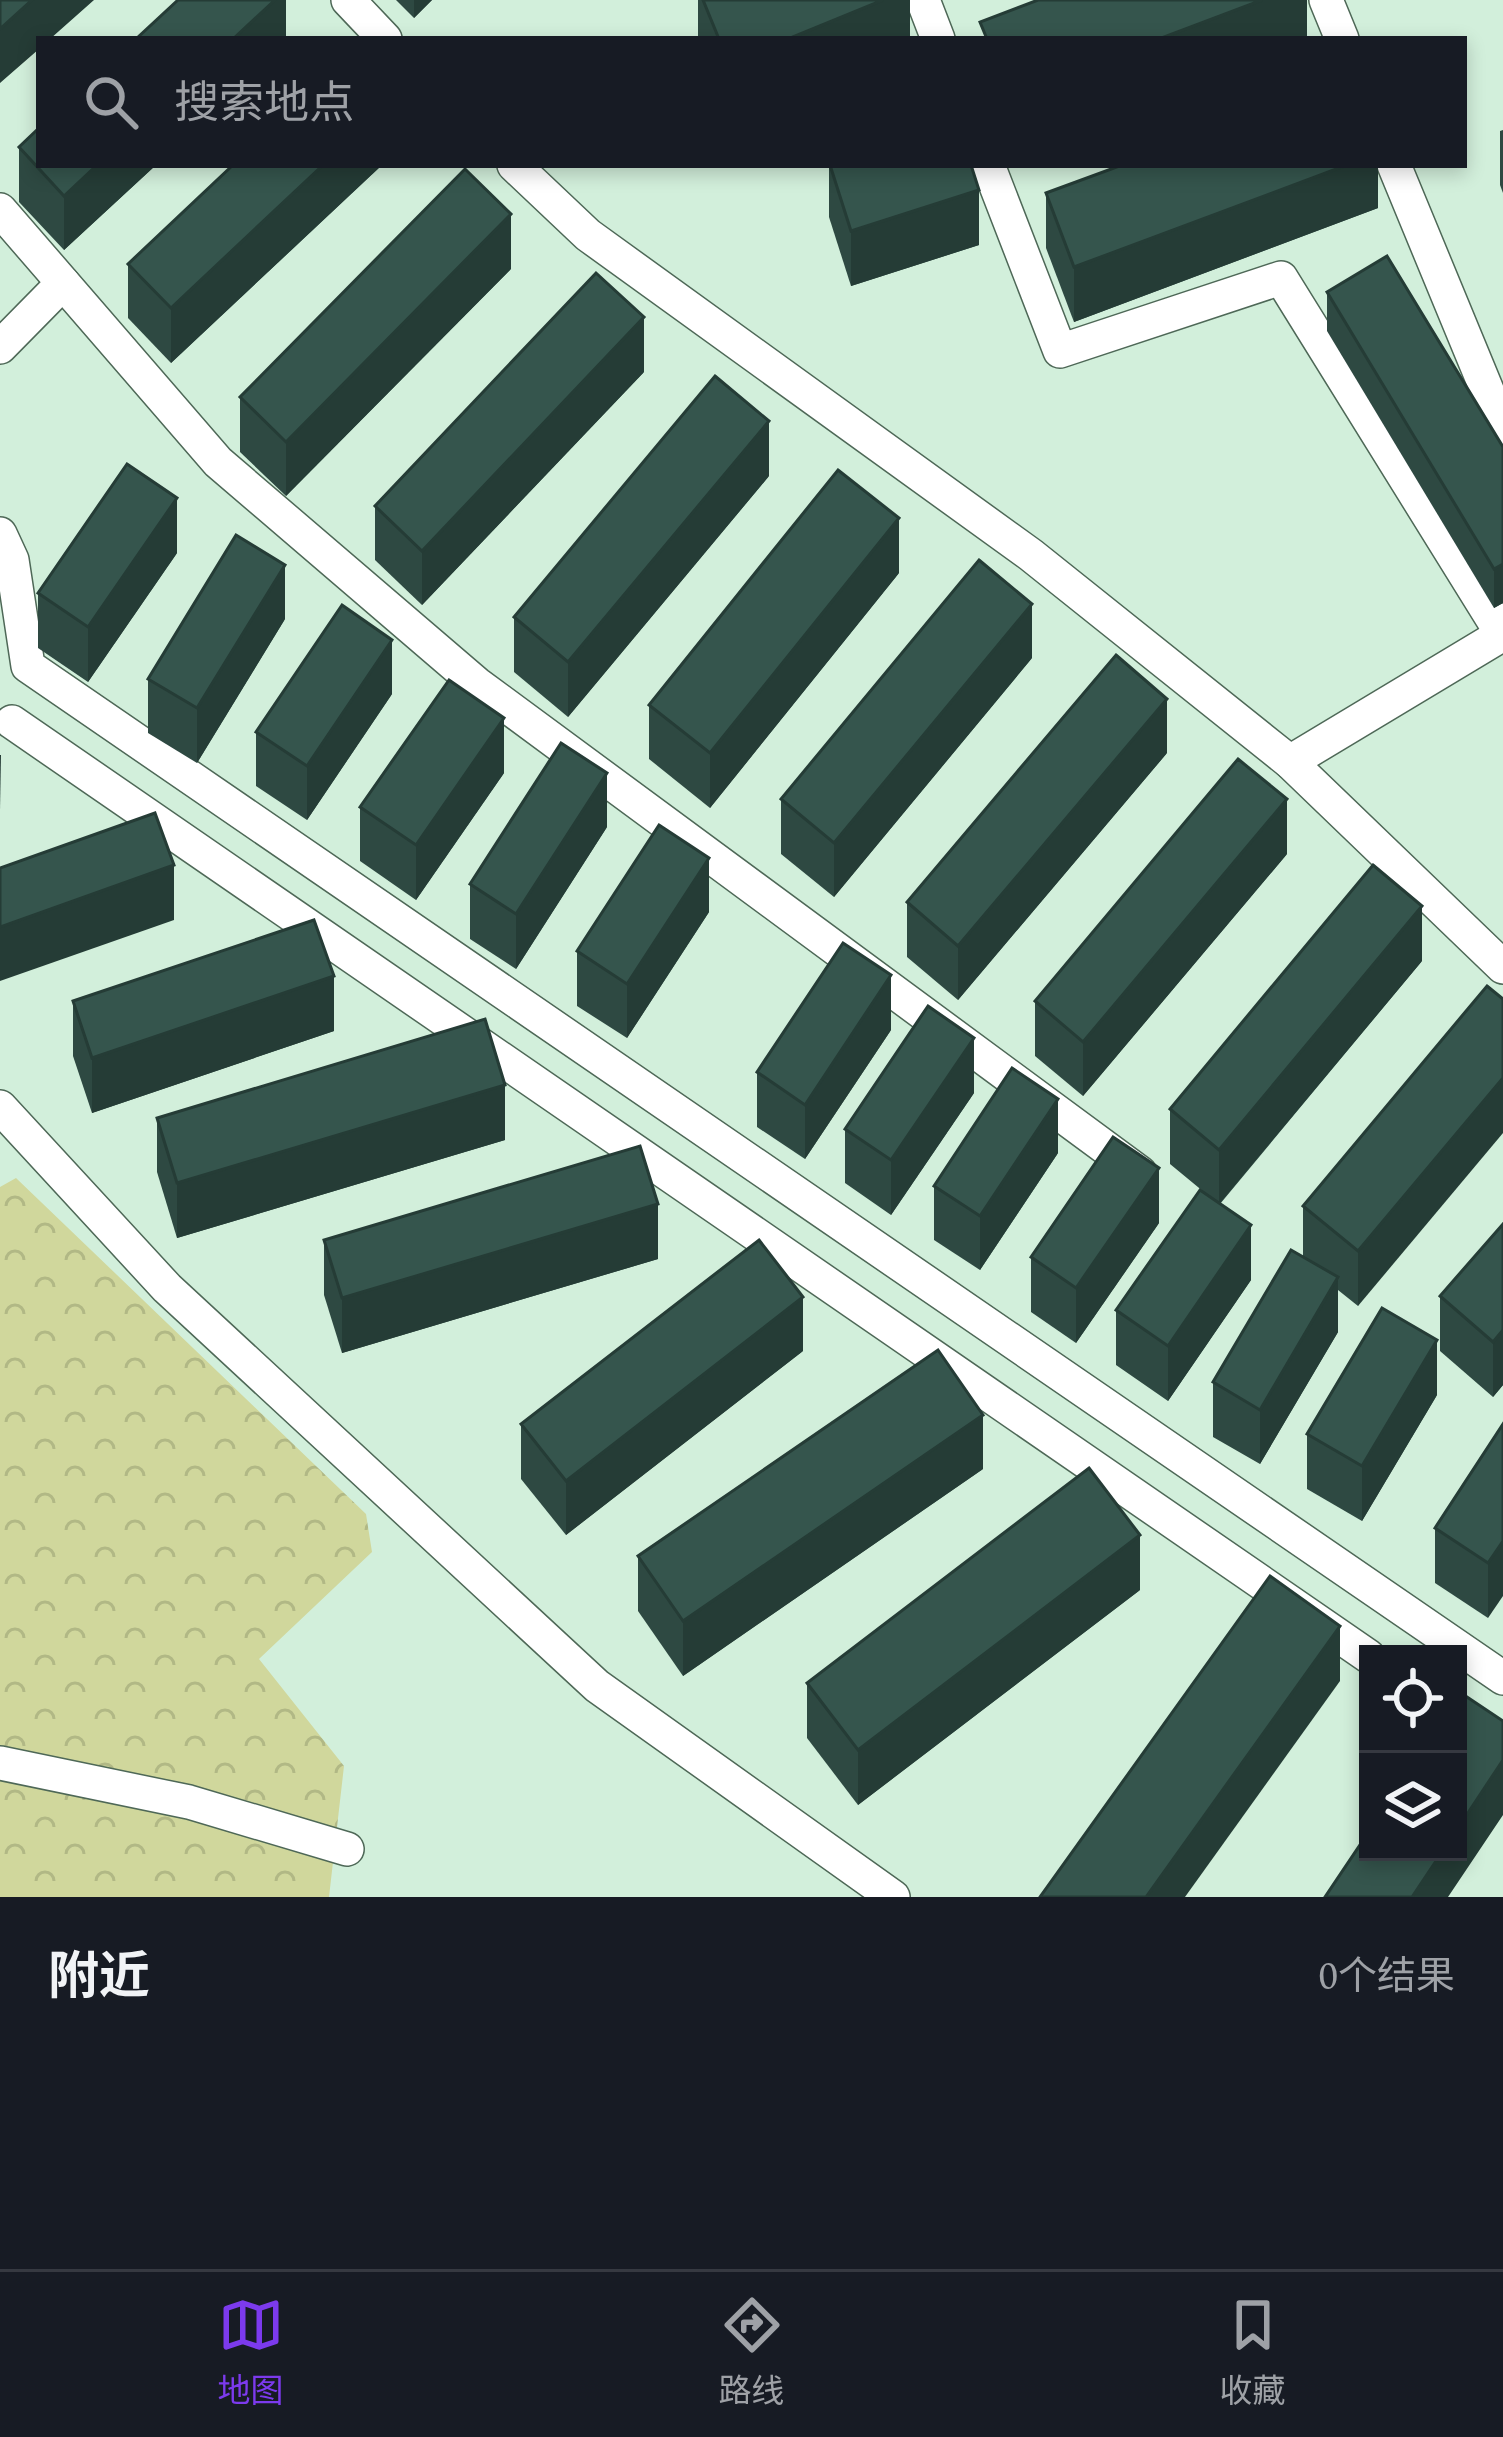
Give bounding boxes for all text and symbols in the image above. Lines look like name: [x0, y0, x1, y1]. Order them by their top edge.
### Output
search box: [36, 36, 1467, 168]
icon: search: [78, 69, 144, 135]
text: 搜索地点: [174, 70, 354, 139]
map controls: [1359, 1645, 1467, 1861]
button: locate: [1359, 1645, 1467, 1753]
button: layers: [1359, 1753, 1467, 1861]
text: 附近: [48, 1939, 150, 2017]
text: 0个结果: [1318, 1948, 1455, 2007]
tab: 地图: [218, 2292, 284, 2417]
tab: 路线: [719, 2292, 785, 2417]
tab: 收藏: [1220, 2292, 1286, 2417]

